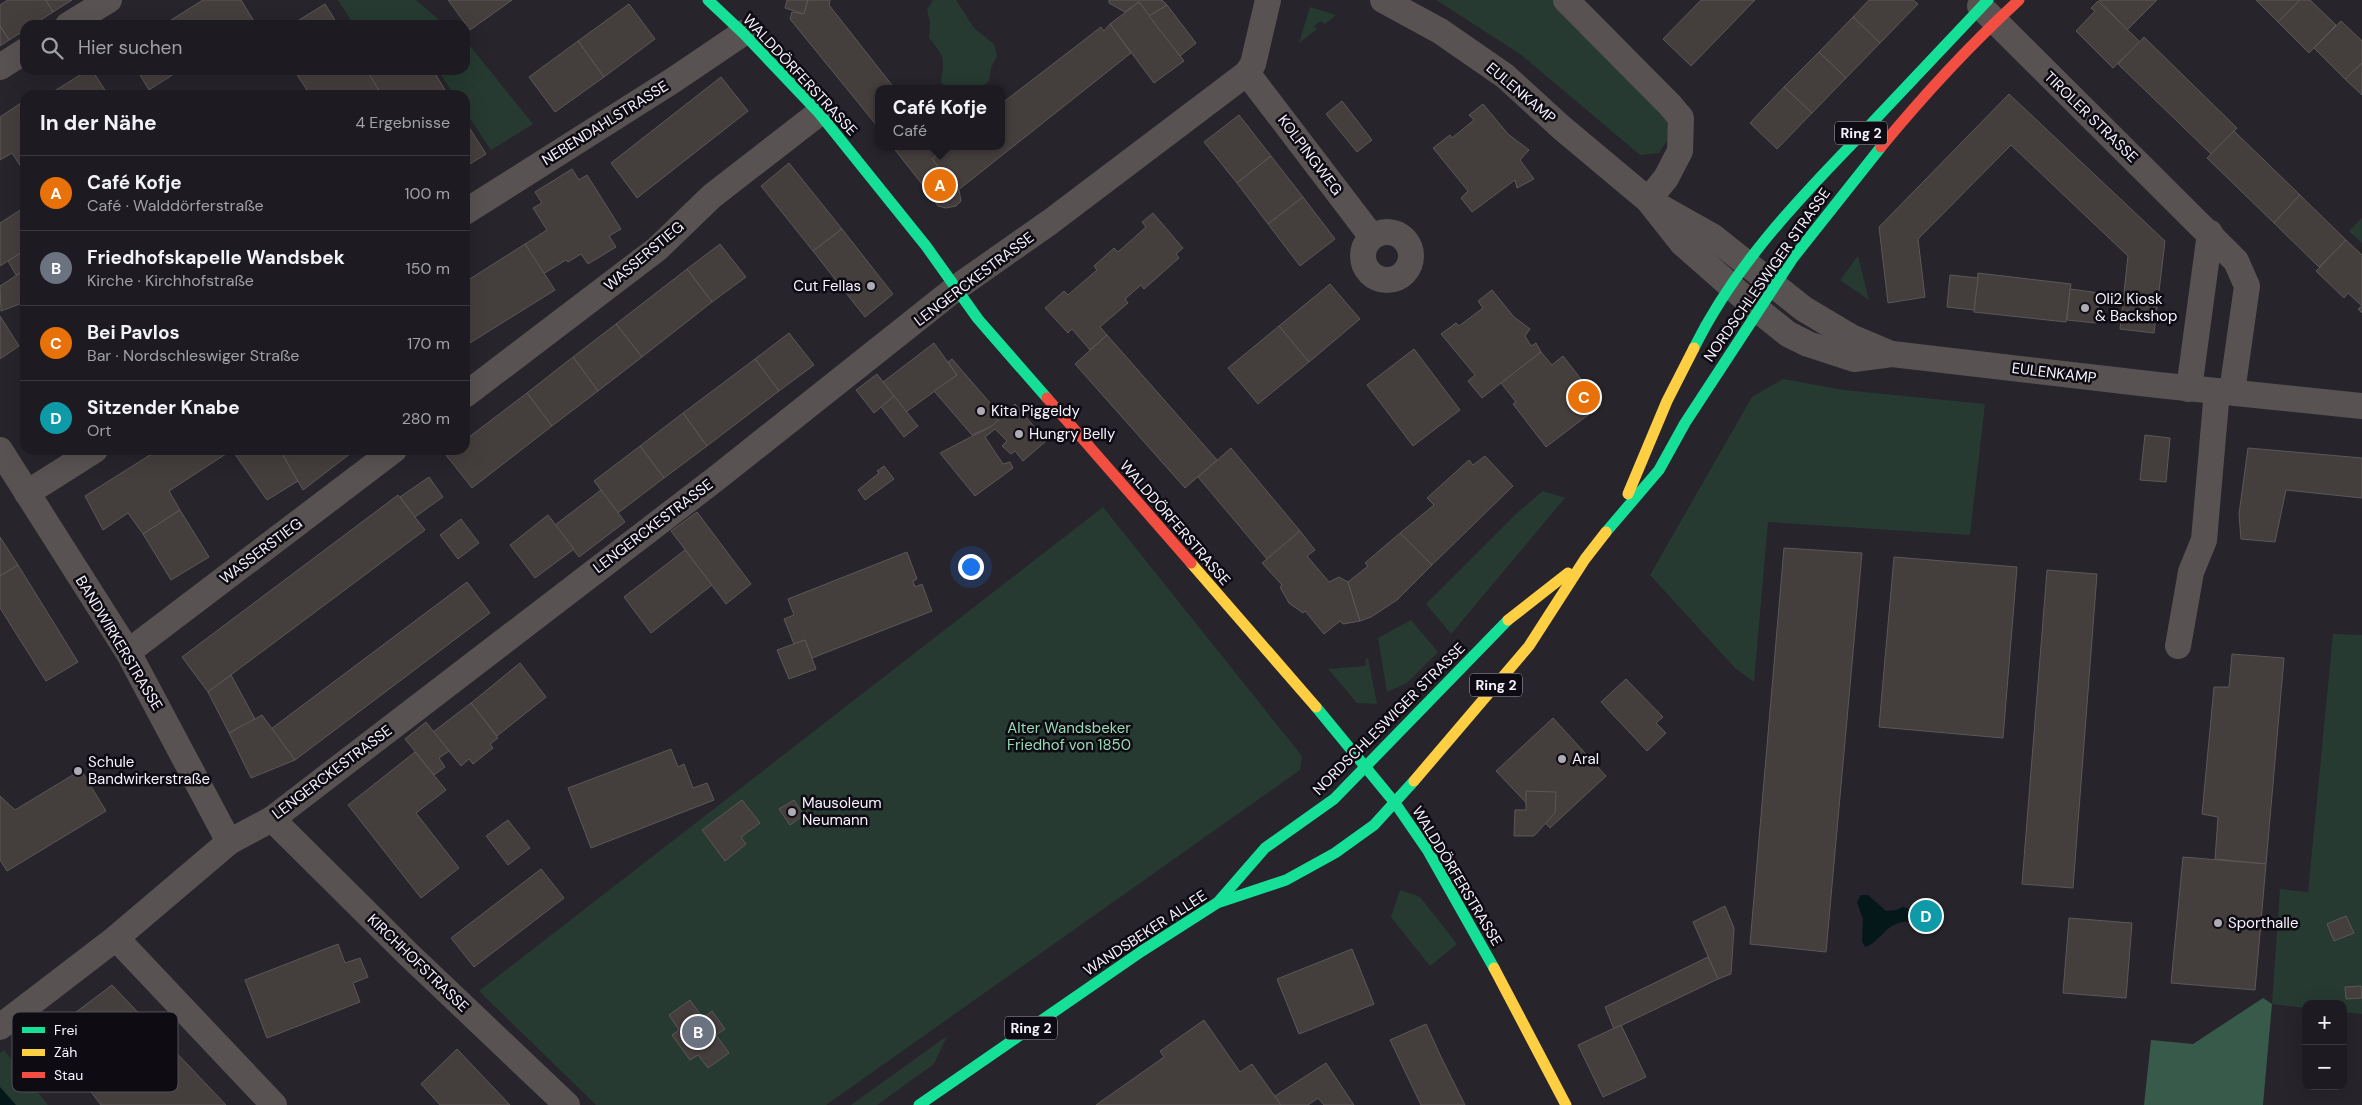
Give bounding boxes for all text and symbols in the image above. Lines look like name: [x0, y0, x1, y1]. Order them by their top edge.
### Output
street label: WALDDÖRFERSTRASSE: [738, 10, 862, 140]
search box: [20, 20, 470, 75]
icon: search: [38, 34, 66, 62]
text: Hier suchen: [78, 35, 182, 60]
street label: EULENKAMP: [1482, 58, 1560, 128]
street label: TIROLER STRASSE: [2040, 67, 2142, 167]
street label: NEBENDAHLSTRASSE: [538, 76, 672, 170]
popup: [875, 85, 1005, 150]
text: Café Kofje: [893, 95, 987, 120]
text: In der Nähe: [40, 109, 157, 137]
street label: KOLPINGWEG: [1273, 111, 1347, 199]
text: 4 Ergebnisse: [355, 112, 450, 133]
text: Café: [893, 120, 927, 141]
road number: Ring 2: [1835, 122, 1887, 144]
pin: A: [924, 166, 956, 204]
text: Café Kofje: [87, 170, 182, 195]
text: A: [50, 183, 62, 204]
text: 100 m: [405, 183, 450, 204]
street label: NORDSCHLESWIGER STRASSE: [1699, 184, 1835, 366]
text: Café · Walddörferstraße: [87, 195, 264, 216]
street label: WASSERSTIEG: [600, 217, 688, 295]
street label: LENGERCKESTRASSE: [910, 227, 1038, 331]
text: Friedhofskapelle Wandsbek: [87, 245, 345, 270]
text: B: [51, 258, 61, 279]
text: 150 m: [406, 258, 450, 279]
text: Kirche · Kirchhofstraße: [87, 270, 254, 291]
place label: Cut Fellas: [793, 276, 861, 296]
marker: Cut Fellas: [865, 280, 877, 292]
place label: Oli2 Kiosk & Backshop: [2095, 289, 2177, 326]
marker: Oli2 Kiosk & Backshop: [2079, 302, 2091, 314]
text: Bei Pavlos: [87, 320, 180, 345]
text: C: [50, 333, 62, 354]
text: 170 m: [407, 333, 450, 354]
text: Bar · Nordschleswiger Straße: [87, 345, 299, 366]
street label: EULENKAMP: [2011, 358, 2098, 388]
pin: C: [1568, 378, 1600, 416]
text: Sitzender Knabe: [87, 395, 240, 420]
place label: Kita Piggeldy: [991, 401, 1080, 421]
marker: Kita Piggeldy: [975, 405, 987, 417]
text: D: [50, 408, 62, 429]
text: 280 m: [402, 408, 450, 429]
text: Ort: [87, 420, 112, 441]
place label: Hungry Belly: [1029, 424, 1116, 444]
marker: Hungry Belly: [1013, 428, 1025, 440]
street label: WALDDÖRFERSTRASSE: [1115, 456, 1235, 590]
street label: LENGERCKESTRASSE: [589, 474, 717, 578]
street label: WASSERSTIEG: [216, 513, 306, 589]
your location: [958, 554, 984, 580]
street label: BANDWIRKERSTRASSE: [71, 572, 167, 714]
street label: NORDSCHLESWIGER STRASSE: [1308, 638, 1470, 800]
road number: Ring 2: [1470, 674, 1522, 696]
park label: Alter Wandsbeker Friedhof von 1850: [1007, 718, 1131, 755]
street label: LENGERCKESTRASSE: [268, 720, 396, 824]
place label: Aral: [1572, 749, 1599, 769]
place label: Schule Bandwirkerstraße: [88, 752, 210, 789]
marker: Aral: [1556, 753, 1568, 765]
marker: Schule Bandwirkerstraße: [72, 765, 84, 777]
place label: Mausoleum Neumann: [802, 793, 882, 830]
street label: WALDDÖRFERSTRASSE: [1407, 802, 1507, 950]
marker: Mausoleum Neumann: [786, 806, 798, 818]
street label: WANDSBEKER ALLEE: [1080, 886, 1210, 980]
pin: D: [1910, 897, 1942, 935]
street label: KIRCHHOFSTRASSE: [363, 909, 473, 1017]
place label: Sporthalle: [2228, 913, 2298, 933]
marker: Sporthalle: [2212, 917, 2224, 929]
map controls: [2302, 1000, 2347, 1090]
button: +: [2302, 1000, 2347, 1045]
legend: [12, 1012, 178, 1092]
pin: B: [682, 1013, 714, 1051]
road number: Ring 2: [1005, 1016, 1057, 1040]
text: Frei: [54, 1021, 78, 1039]
text: Zäh: [54, 1043, 77, 1061]
button: −: [2302, 1045, 2347, 1090]
text: Stau: [54, 1066, 83, 1084]

